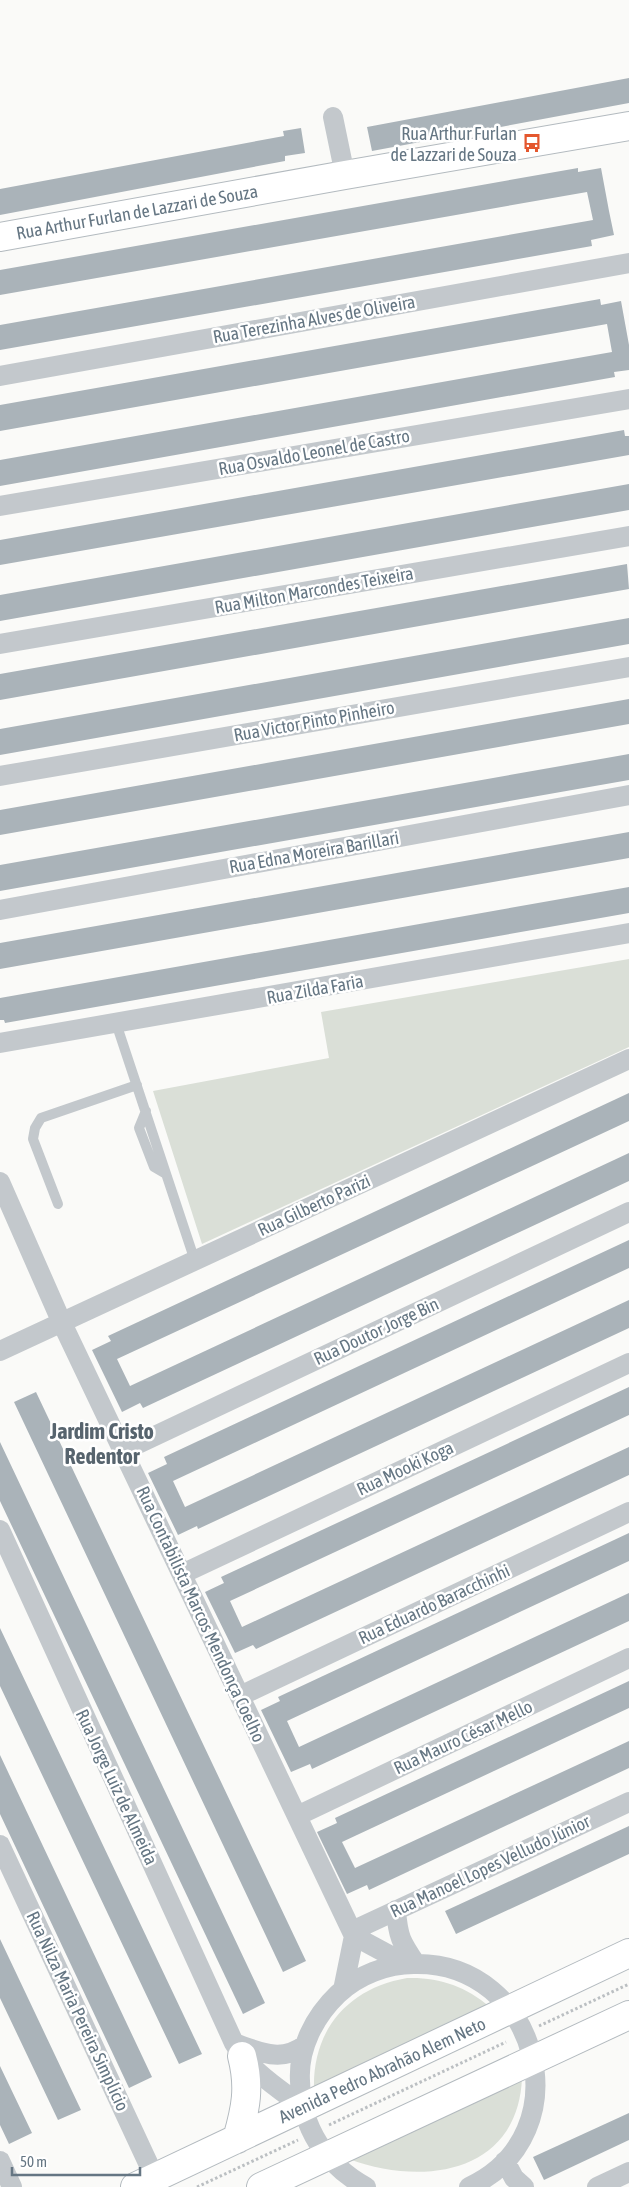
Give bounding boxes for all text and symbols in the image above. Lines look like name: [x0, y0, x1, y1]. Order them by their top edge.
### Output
place label: Rua Arthur Furlan de Lazzari de Souza: [391, 123, 517, 165]
bus stop icon: Rua Arthur Furlan de Lazzari de Souza: [521, 132, 543, 154]
street label: Rua Arthur Furlan de Lazzari de Souza: [15, 180, 259, 244]
street label: Rua Terezinha Alves de Oliveira: [211, 291, 417, 347]
street label: Rua Osvaldo Leonel de Castro: [217, 425, 411, 479]
street label: Rua Milton Marcondes Teixeira: [213, 562, 415, 618]
street label: Rua Victor Pinto Pinheiro: [232, 697, 396, 745]
street label: Rua Edna Moreira Barillari: [228, 827, 400, 877]
street label: Rua Zilda Faria: [265, 970, 365, 1008]
street label: Rua Gilberto Parizi: [254, 1170, 374, 1240]
street label: Rua Doutor Jorge Bin: [310, 1293, 442, 1369]
district label: Jardim Cristo Redentor: [49, 1418, 154, 1469]
street label: Rua Mooki Koga: [353, 1436, 457, 1500]
street label: Rua Contabilista Marcos Mendonça Coelho: [132, 1483, 270, 1745]
street label: Rua Eduardo Baracchinhi: [355, 1560, 513, 1648]
street label: Rua Mauro César Mello: [390, 1696, 536, 1778]
street label: Rua Jorge Luiz de Almeida: [72, 1706, 162, 1868]
street label: Rua Manoel Lopes Velludo Júnior: [387, 1810, 594, 1922]
street label: Rua Nilza Maria Pereira Simplício: [22, 1908, 134, 2114]
street label: Avenida Pedro Abrahão Alem Neto: [275, 2013, 489, 2127]
scale bar: [12, 2144, 140, 2176]
text: 50 m: [20, 2153, 47, 2170]

